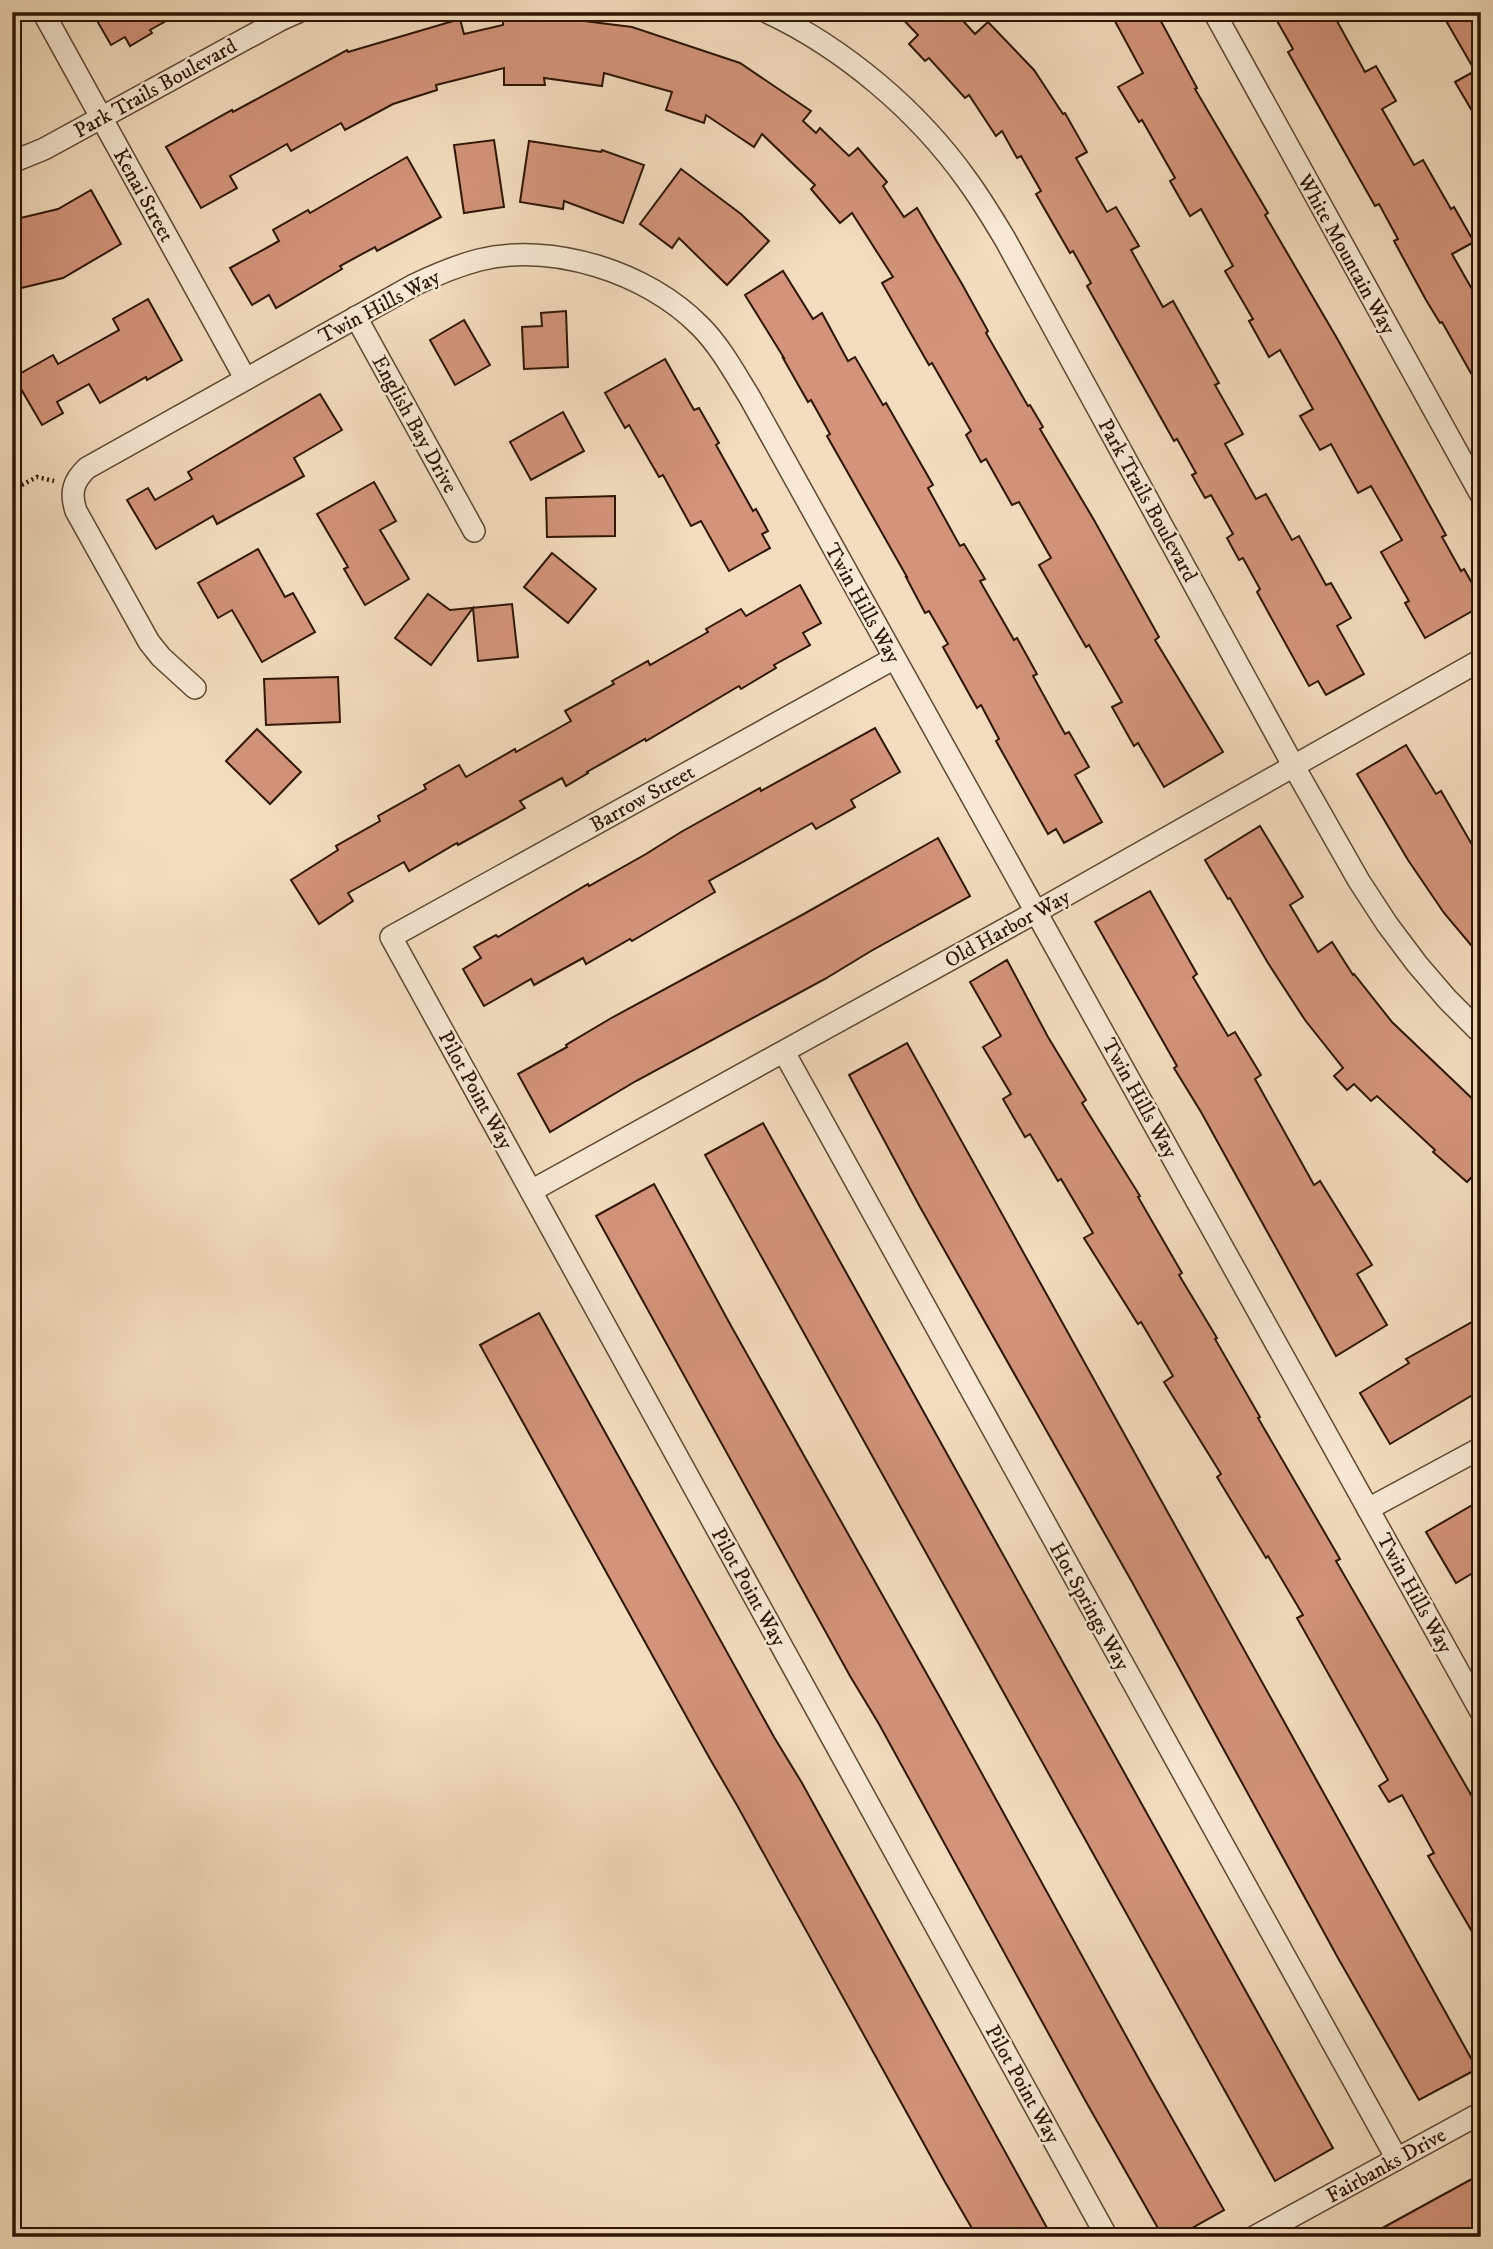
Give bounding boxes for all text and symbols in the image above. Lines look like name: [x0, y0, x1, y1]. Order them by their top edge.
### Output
street label: Park Trails Boulevard: [69, 33, 242, 144]
street label: Kenai Street: [107, 144, 180, 247]
street label: White Mountain Way: [1291, 169, 1402, 340]
street label: Twin Hills Way: [314, 264, 445, 350]
street label: English Bay Drive: [366, 351, 463, 498]
street label: Park Trails Boulevard: [1092, 414, 1203, 587]
street label: Twin Hills Way: [818, 539, 906, 669]
street label: Barrow Street: [586, 759, 700, 838]
street label: Old Harbor Way: [940, 883, 1076, 974]
street label: Pilot Point Way: [432, 1027, 519, 1155]
street label: Twin Hills Way: [1095, 1034, 1183, 1164]
street label: Pilot Point Way: [705, 1524, 792, 1652]
street label: Twin Hills Way: [1370, 1529, 1458, 1659]
street label: Hot Springs Way: [1043, 1538, 1136, 1676]
street label: Pilot Point Way: [979, 2021, 1066, 2149]
street label: Fairbanks Drive: [1322, 2122, 1451, 2209]

